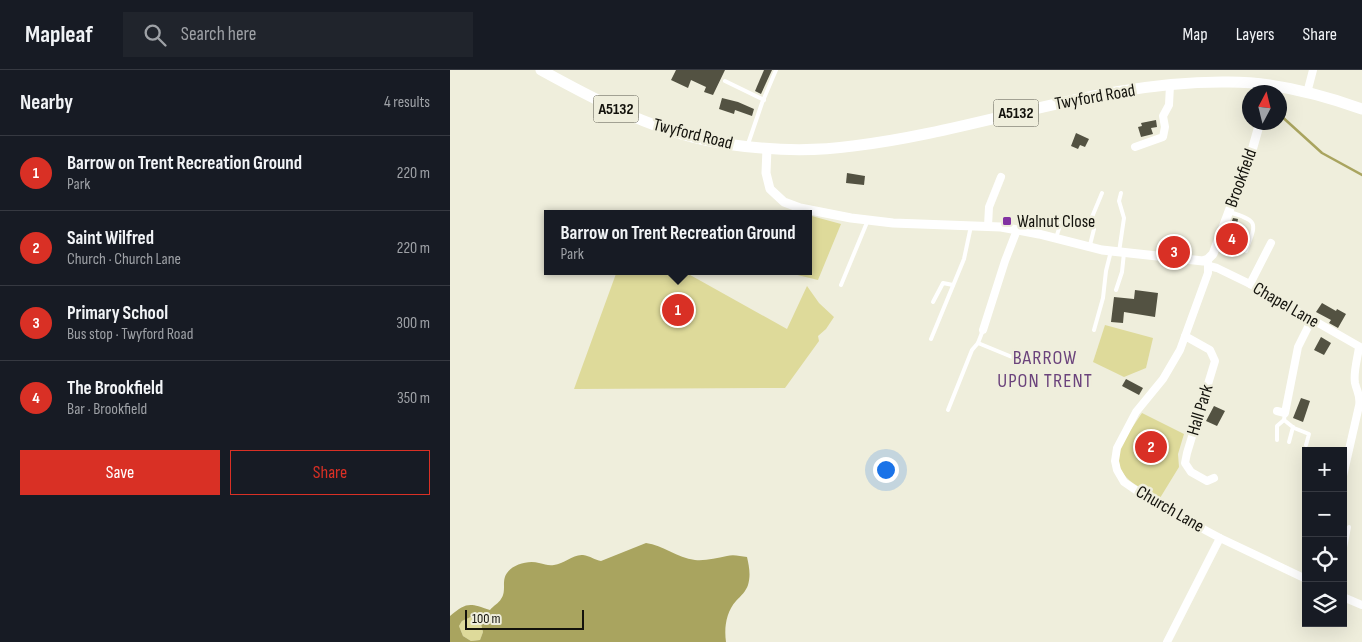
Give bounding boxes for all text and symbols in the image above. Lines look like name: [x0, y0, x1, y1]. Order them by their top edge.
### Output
search box: [123, 12, 473, 57]
text: Mapleaf: [25, 20, 93, 49]
icon: search: [141, 21, 169, 49]
text: Search here: [181, 23, 256, 46]
text: Map: [1183, 24, 1208, 45]
text: Layers: [1236, 24, 1275, 45]
text: Share: [1303, 24, 1337, 45]
street label: Twyford Road: [1053, 80, 1137, 114]
north arrow: [1242, 85, 1287, 130]
text: Nearby: [20, 90, 73, 115]
text: 4 results: [384, 93, 430, 112]
road number: A5132: [594, 96, 638, 122]
road number: A5132: [994, 99, 1038, 126]
street label: Twyford Road: [651, 114, 735, 154]
street label: Brookfield: [1221, 146, 1261, 210]
text: Barrow on Trent Recreation Ground: [67, 152, 302, 175]
text: 1: [33, 164, 39, 183]
text: 220 m: [397, 164, 430, 183]
text: Park: [67, 175, 90, 194]
popup: [544, 210, 812, 275]
place label: Walnut Close: [1017, 211, 1095, 232]
marker: Walnut Close: [1001, 215, 1013, 227]
pin: 4: [1216, 220, 1248, 258]
text: Barrow on Trent Recreation Ground: [560, 222, 796, 245]
text: Saint Wilfred: [67, 227, 154, 250]
pin: 3: [1158, 233, 1190, 271]
text: 2: [32, 239, 40, 258]
text: 220 m: [397, 239, 430, 258]
text: Park: [560, 245, 584, 264]
text: Church · Church Lane: [67, 250, 181, 269]
street label: Chapel Lane: [1249, 278, 1323, 332]
pin: 1: [662, 291, 694, 329]
text: Primary School: [67, 302, 168, 325]
text: 3: [32, 314, 40, 333]
text: 300 m: [396, 314, 430, 333]
text: Bus stop · Twyford Road: [67, 325, 193, 344]
district label: BARROW UPON TRENT: [997, 346, 1093, 393]
text: The Brookfield: [67, 377, 163, 400]
street label: Hall Park: [1182, 382, 1218, 438]
text: 4: [32, 389, 40, 408]
text: 350 m: [397, 389, 430, 408]
text: Bar · Brookfield: [67, 400, 147, 419]
pin: 2: [1135, 428, 1167, 466]
map controls: [1302, 447, 1347, 627]
button: +: [1302, 447, 1347, 492]
button: Save: [20, 450, 220, 495]
button: Share: [230, 450, 430, 495]
your location: [873, 457, 899, 483]
street label: Church Lane: [1132, 481, 1208, 537]
button: −: [1302, 492, 1347, 537]
button: locate: [1302, 537, 1347, 582]
button: layers: [1302, 582, 1347, 627]
scale bar: [465, 607, 584, 630]
text: 100 m: [472, 610, 501, 627]

